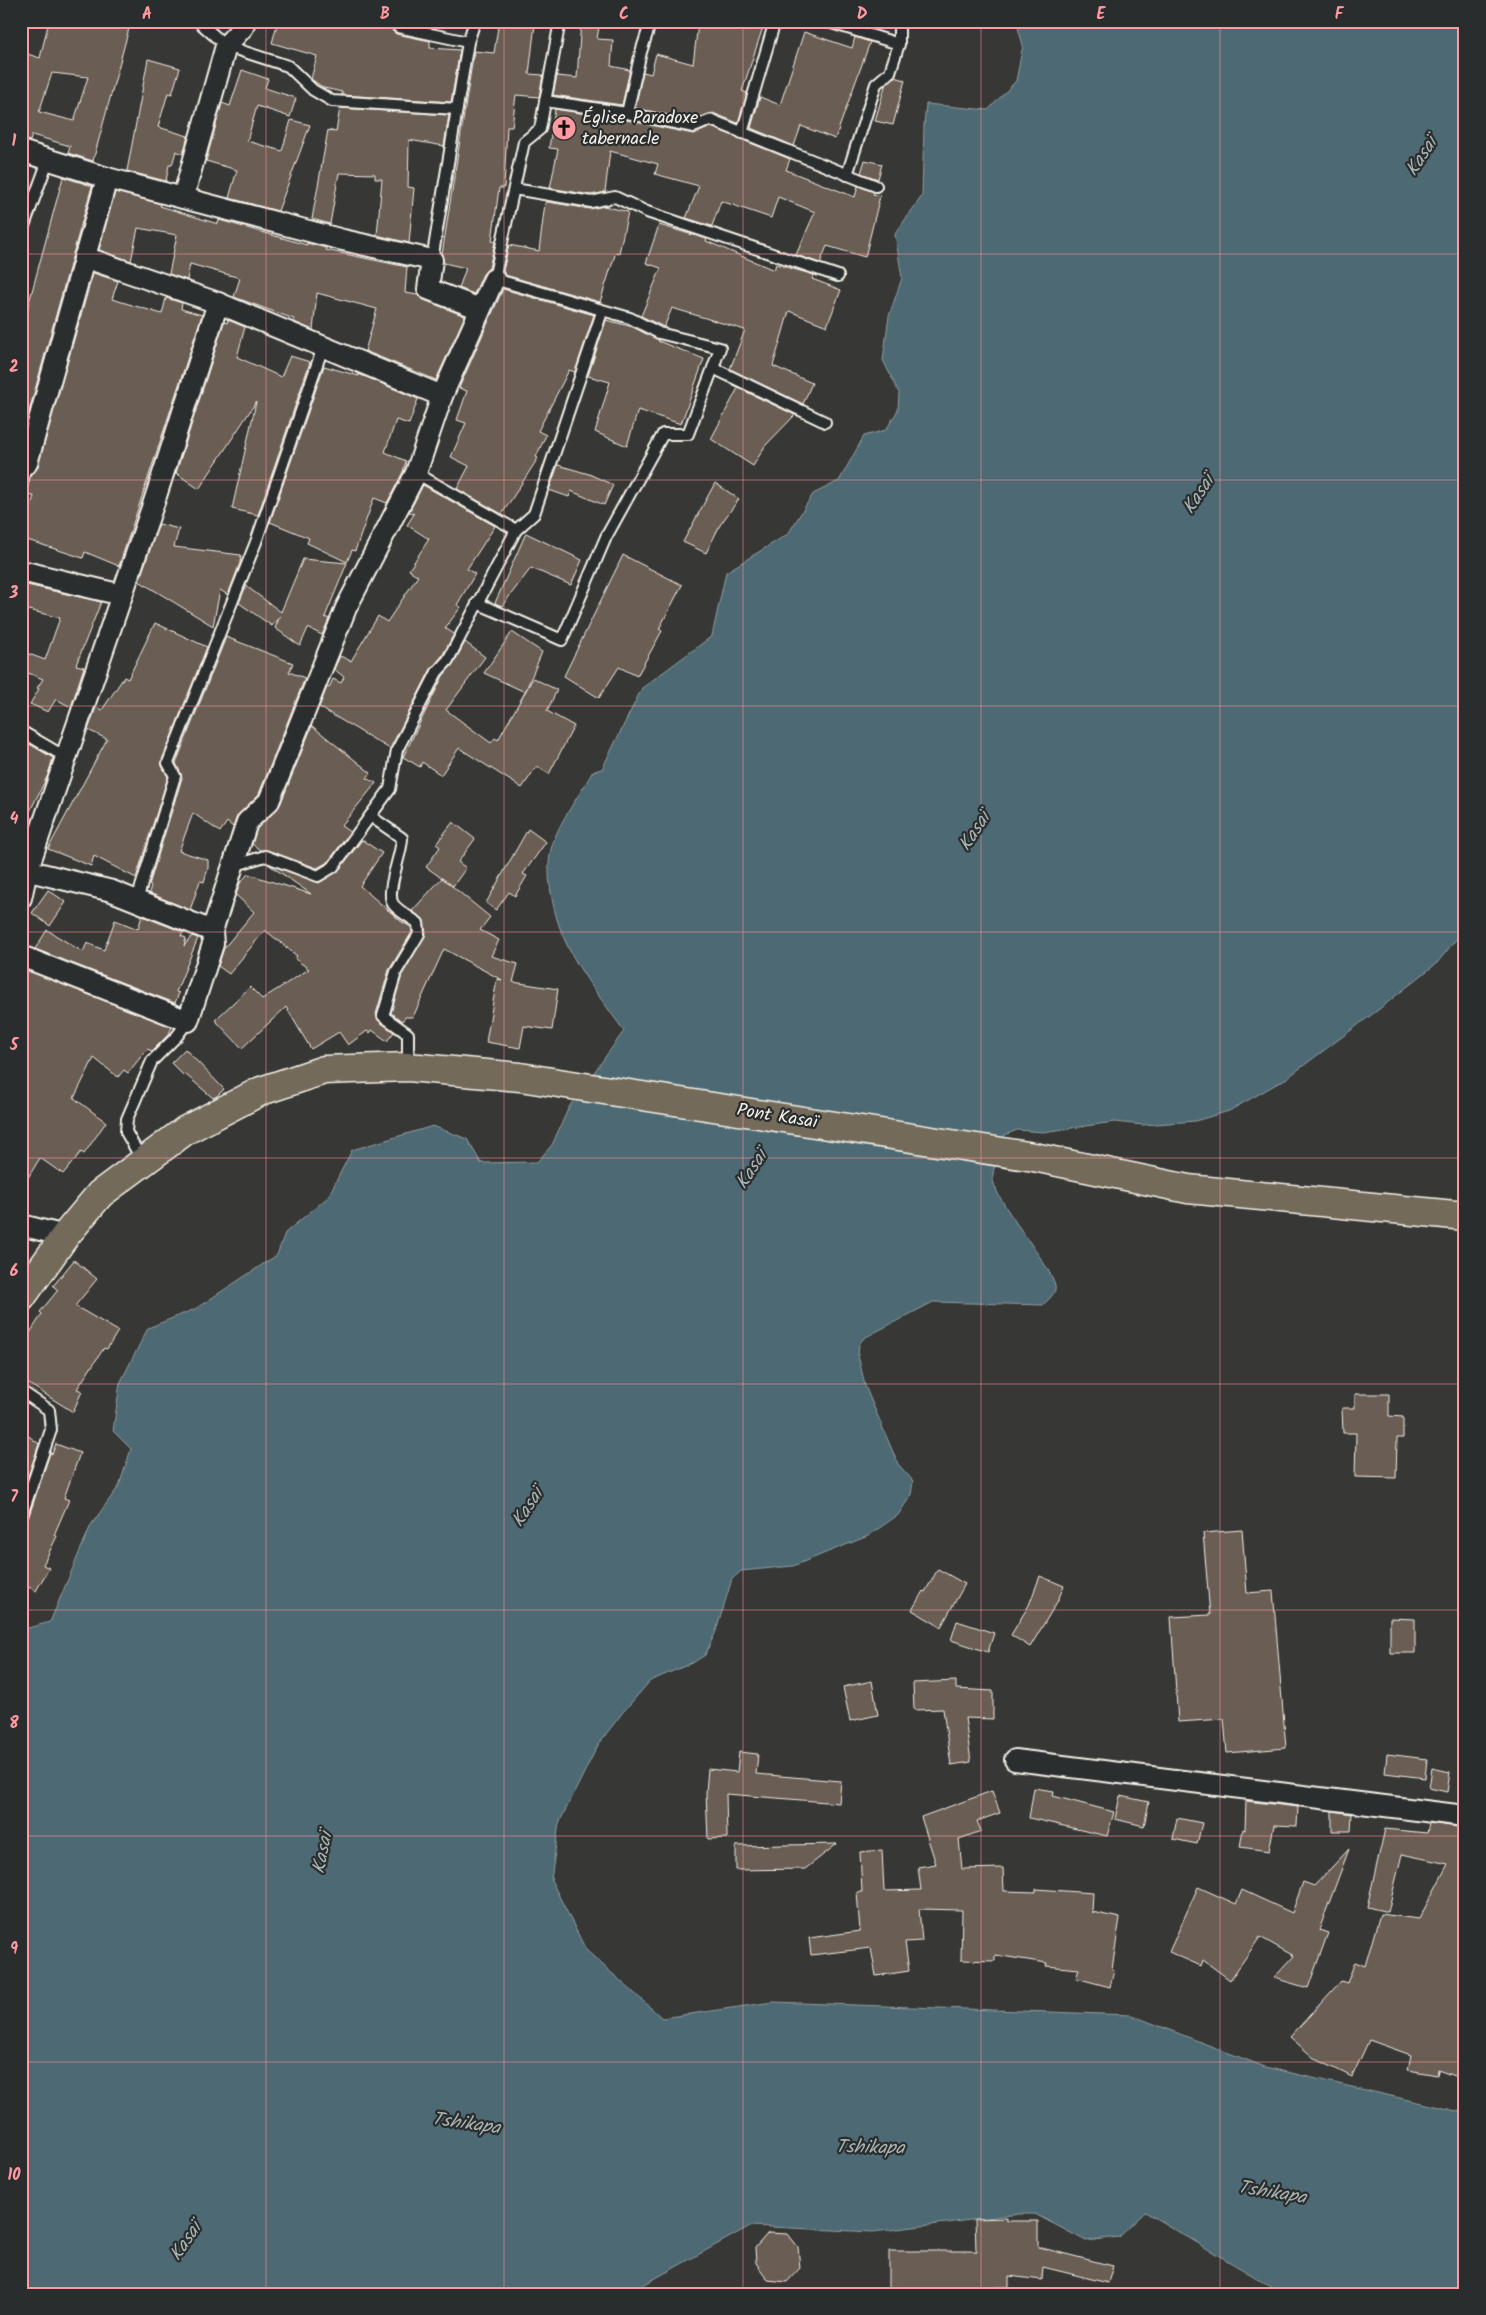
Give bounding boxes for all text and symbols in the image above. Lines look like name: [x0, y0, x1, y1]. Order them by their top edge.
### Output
text: A: [142, 2, 152, 27]
text: B: [380, 2, 390, 27]
text: C: [619, 2, 629, 27]
text: D: [857, 2, 868, 27]
text: E: [1097, 2, 1107, 27]
text: F: [1335, 2, 1345, 27]
place label: Église Paradoxe tabernacle: [582, 104, 698, 154]
church icon: Église Paradoxe tabernacle: [551, 115, 577, 141]
water label: Kasaï: [1398, 127, 1449, 183]
text: 1: [12, 129, 17, 154]
text: 2: [9, 355, 19, 380]
water label: Kasaï: [1175, 465, 1226, 521]
text: 3: [9, 581, 19, 606]
water label: Kasaï: [951, 802, 1002, 858]
text: 4: [10, 807, 19, 832]
text: 5: [9, 1033, 20, 1058]
street label: Pont Kasaï: [735, 1096, 821, 1138]
water label: Kasaï: [728, 1140, 779, 1196]
text: 6: [10, 1259, 19, 1284]
water label: Kasaï: [504, 1478, 555, 1534]
text: 7: [10, 1485, 18, 1510]
text: 8: [9, 1711, 19, 1736]
water label: Kasaï: [304, 1824, 343, 1876]
text: 9: [10, 1937, 18, 1962]
water label: Tshikapa: [430, 2104, 503, 2144]
water label: Tshikapa: [835, 2132, 906, 2164]
text: 10: [7, 2163, 21, 2188]
water label: Tshikapa: [1236, 2173, 1309, 2213]
water label: Kasaï: [162, 2212, 213, 2268]

